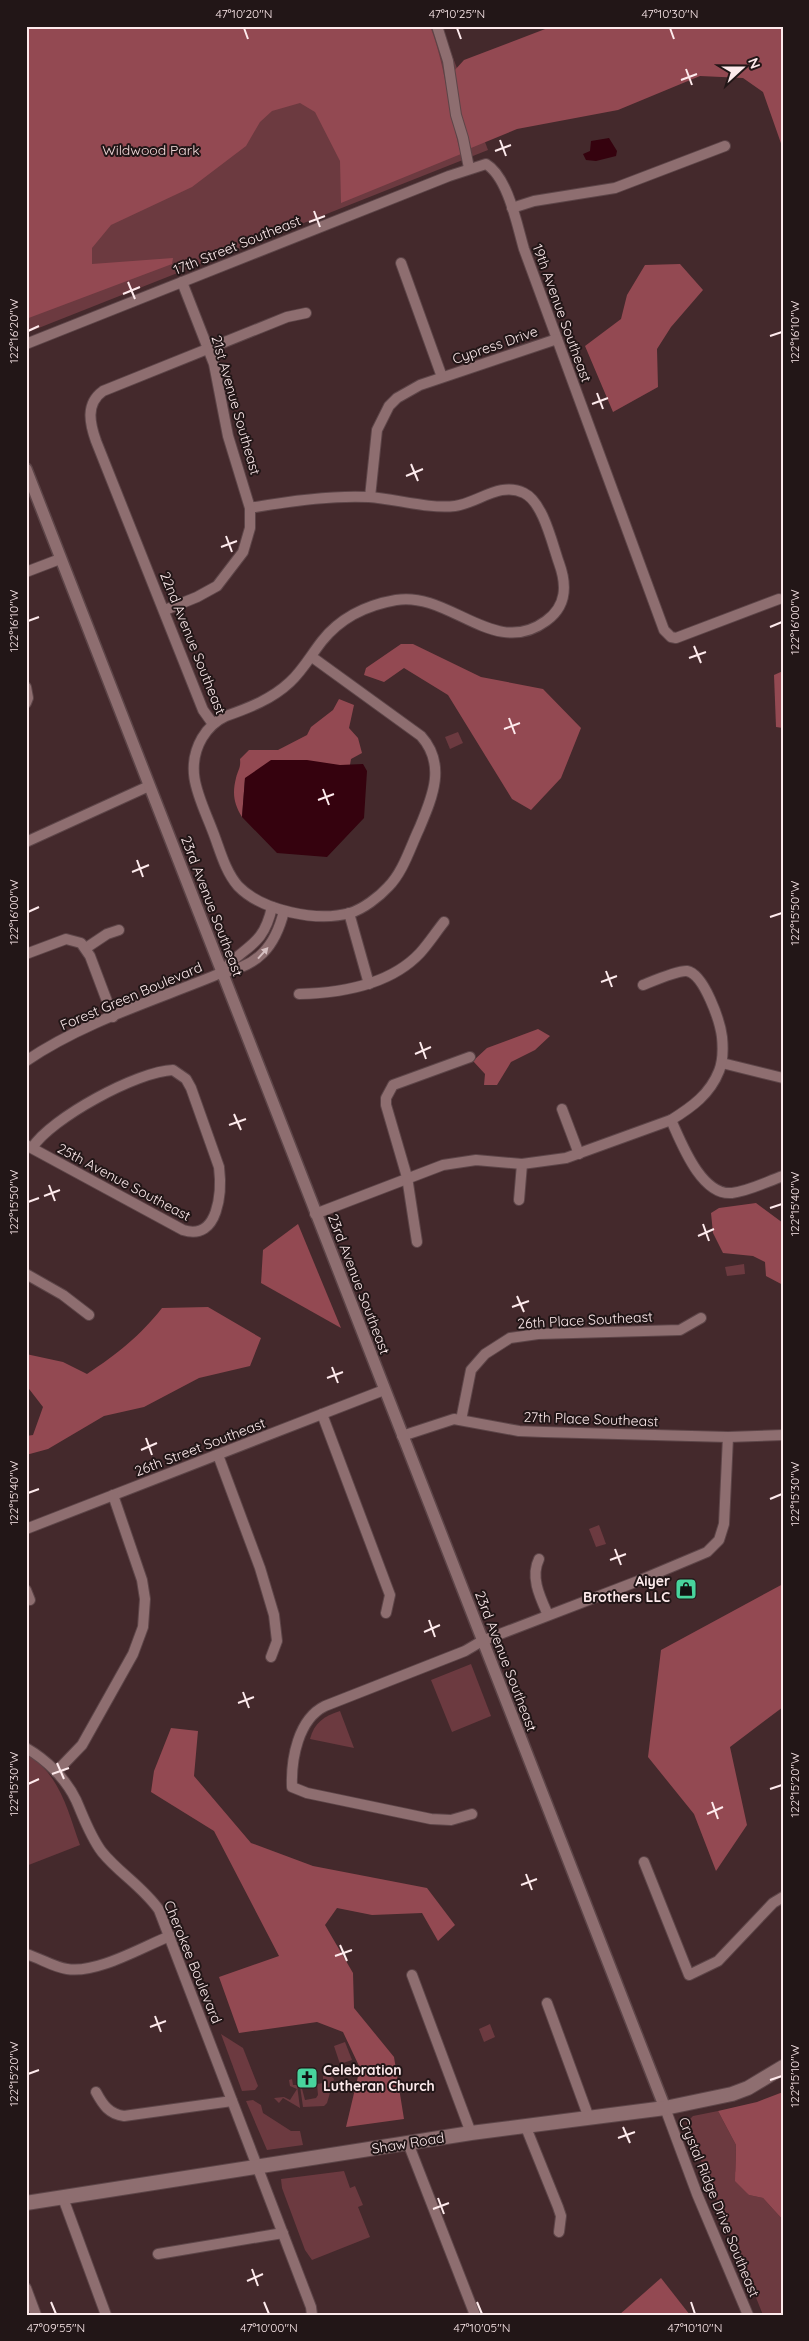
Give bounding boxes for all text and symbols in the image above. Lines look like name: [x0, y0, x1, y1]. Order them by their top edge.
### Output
text: 47°10'20"N: [215, 6, 273, 21]
text: 47°10'25"N: [429, 6, 485, 21]
text: 47°10'30"N: [642, 6, 698, 21]
north arrow: [716, 42, 766, 92]
text: N: [744, 55, 764, 71]
park label: Wildwood Park: [102, 141, 200, 159]
street label: 17th Street Southeast: [171, 211, 304, 279]
street label: 19th Avenue Southeast: [529, 241, 596, 385]
text: 122°16'20"W: [6, 298, 21, 363]
text: 122°16'10"W: [787, 300, 802, 363]
street label: Cypress Drive: [450, 322, 540, 368]
street label: 21st Avenue Southeast: [207, 333, 265, 477]
street label: 22nd Avenue Southeast: [156, 569, 230, 717]
text: 122°16'10"W: [6, 589, 21, 652]
text: 122°16'00"W: [787, 589, 802, 655]
street label: 23rd Avenue Southeast: [177, 833, 247, 979]
text: 122°16'00"W: [6, 879, 21, 945]
text: 122°15'50"W: [787, 880, 802, 945]
one-way arrow: [257, 947, 269, 959]
street label: Forest Green Boulevard: [57, 958, 205, 1034]
street label: 25th Avenue Southeast: [54, 1139, 194, 1225]
text: 122°15'50"W: [6, 1169, 21, 1234]
text: 122°15'40"W: [787, 1171, 802, 1236]
street label: 23rd Avenue Southeast: [324, 1211, 394, 1357]
street label: 26th Place Southeast: [517, 1307, 653, 1333]
street label: 27th Place Southeast: [523, 1408, 659, 1430]
street label: 26th Street Southeast: [132, 1414, 268, 1480]
text: 122°15'40"W: [6, 1460, 21, 1525]
text: 122°15'30"W: [787, 1461, 802, 1526]
place label: Aiyer Brothers LLC: [583, 1572, 670, 1606]
shop icon: Aiyer Brothers LLC: [674, 1577, 698, 1601]
street label: 23rd Avenue Southeast: [471, 1588, 541, 1734]
text: 122°15'30"W: [6, 1751, 21, 1816]
text: 122°15'20"W: [787, 1752, 802, 1818]
street label: Cherokee Boulevard: [160, 1898, 226, 2026]
text: 122°15'20"W: [6, 2041, 21, 2107]
text: 122°15'10"W: [787, 2044, 802, 2107]
place label: Celebration Lutheran Church: [323, 2061, 435, 2095]
church icon: Celebration Lutheran Church: [295, 2066, 319, 2090]
street label: Crystal Ridge Drive Southeast: [675, 2114, 763, 2300]
street label: Shaw Road: [370, 2128, 446, 2158]
text: 47°09'55"N: [27, 2320, 85, 2335]
text: 47°10'00"N: [240, 2320, 298, 2335]
text: 47°10'05"N: [453, 2320, 511, 2335]
text: 47°10'10"N: [668, 2320, 722, 2335]

